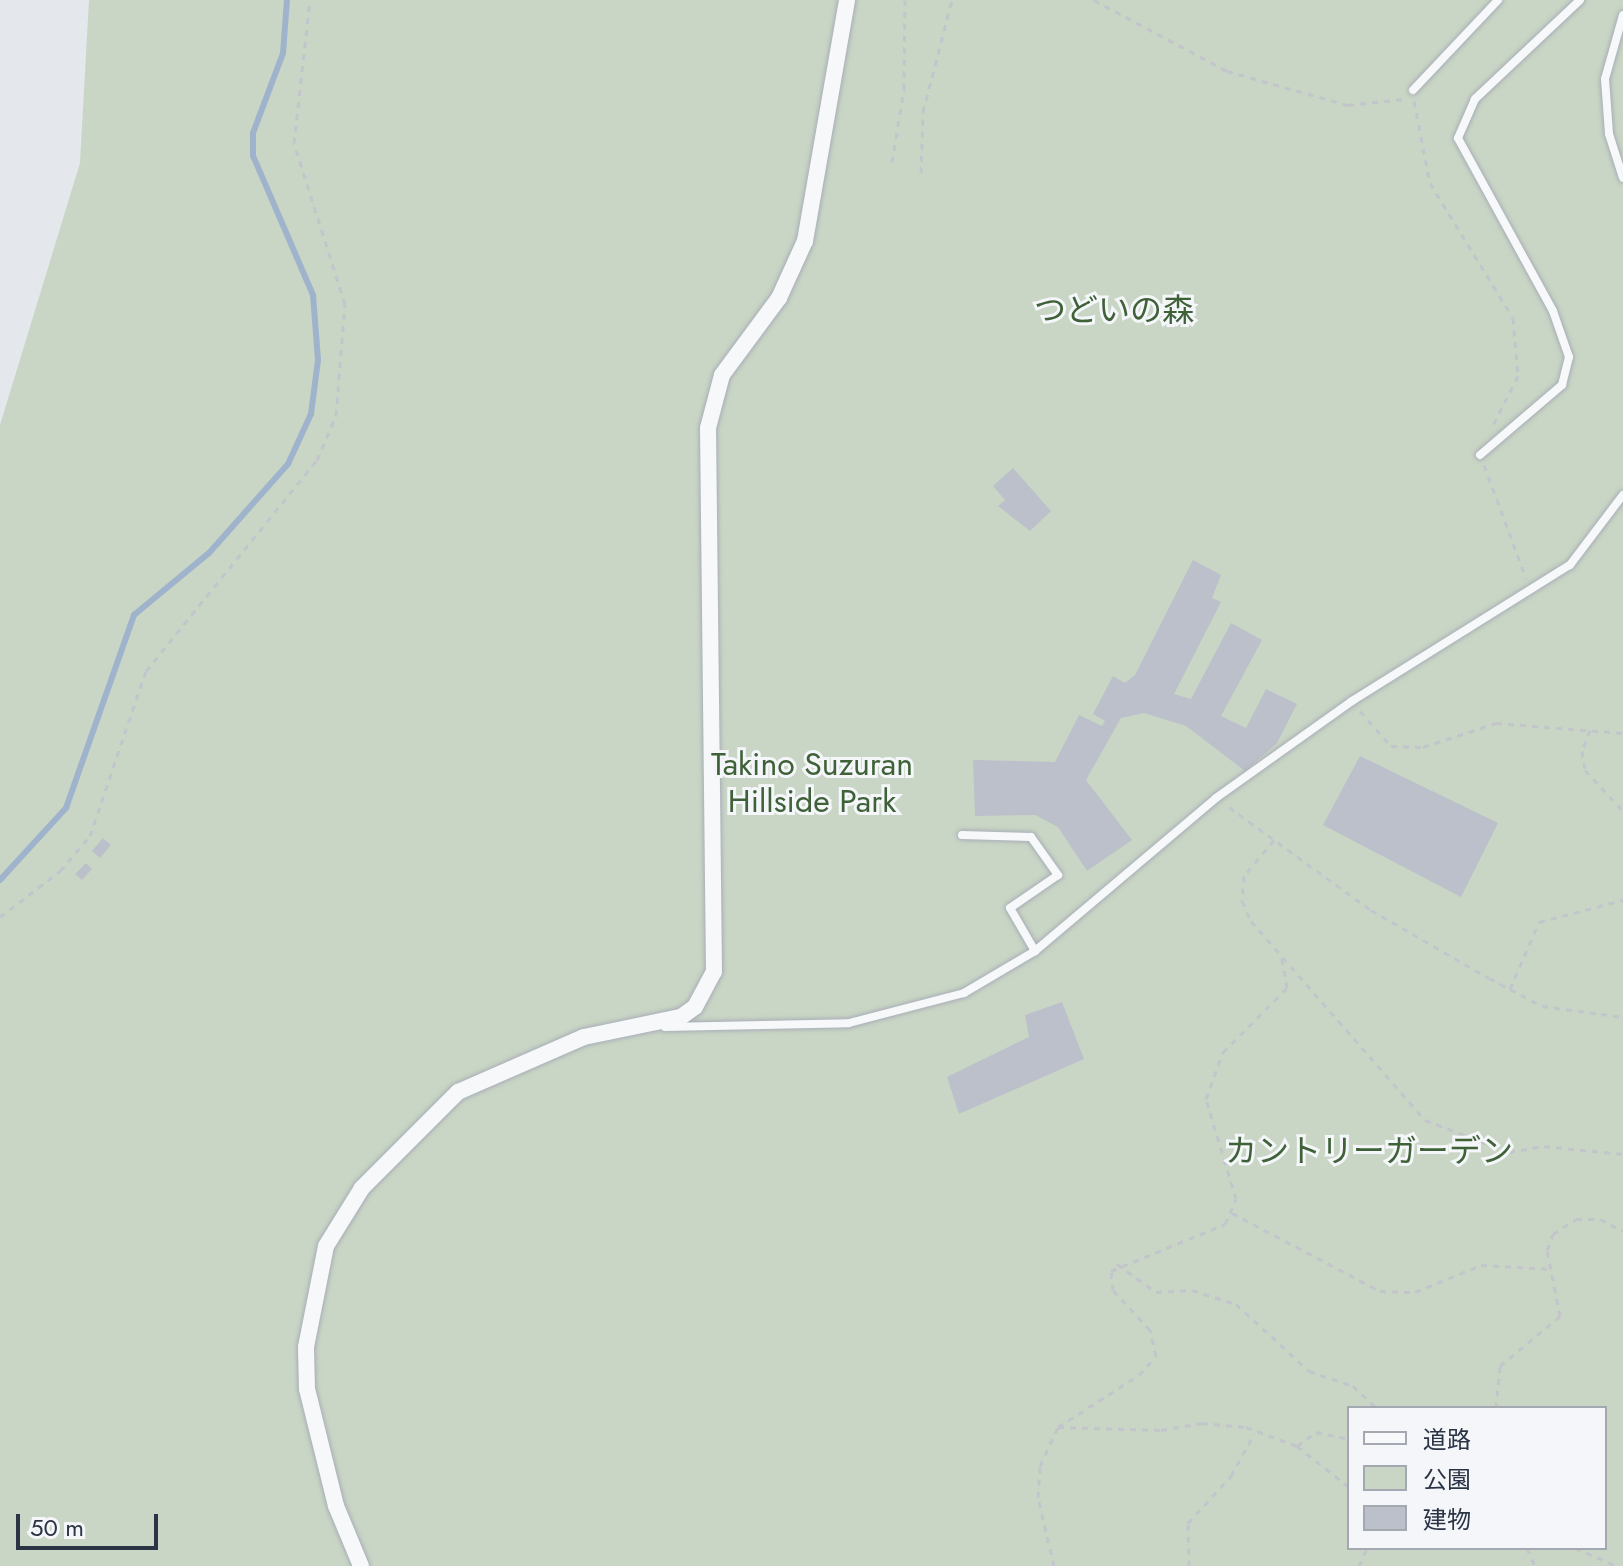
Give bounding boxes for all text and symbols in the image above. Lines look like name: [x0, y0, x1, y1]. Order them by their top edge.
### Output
park label: つどいの森: [1034, 291, 1194, 329]
park label: Takino Suzuran Hillside Park: [711, 746, 913, 821]
park label: カントリーガーデン: [1225, 1132, 1513, 1170]
legend: [1347, 1406, 1607, 1550]
text: 道路: [1423, 1422, 1471, 1457]
text: 公園: [1423, 1462, 1471, 1497]
scale bar: [20, 1498, 162, 1548]
text: 建物: [1423, 1502, 1471, 1537]
text: 50 m: [30, 1510, 84, 1545]

